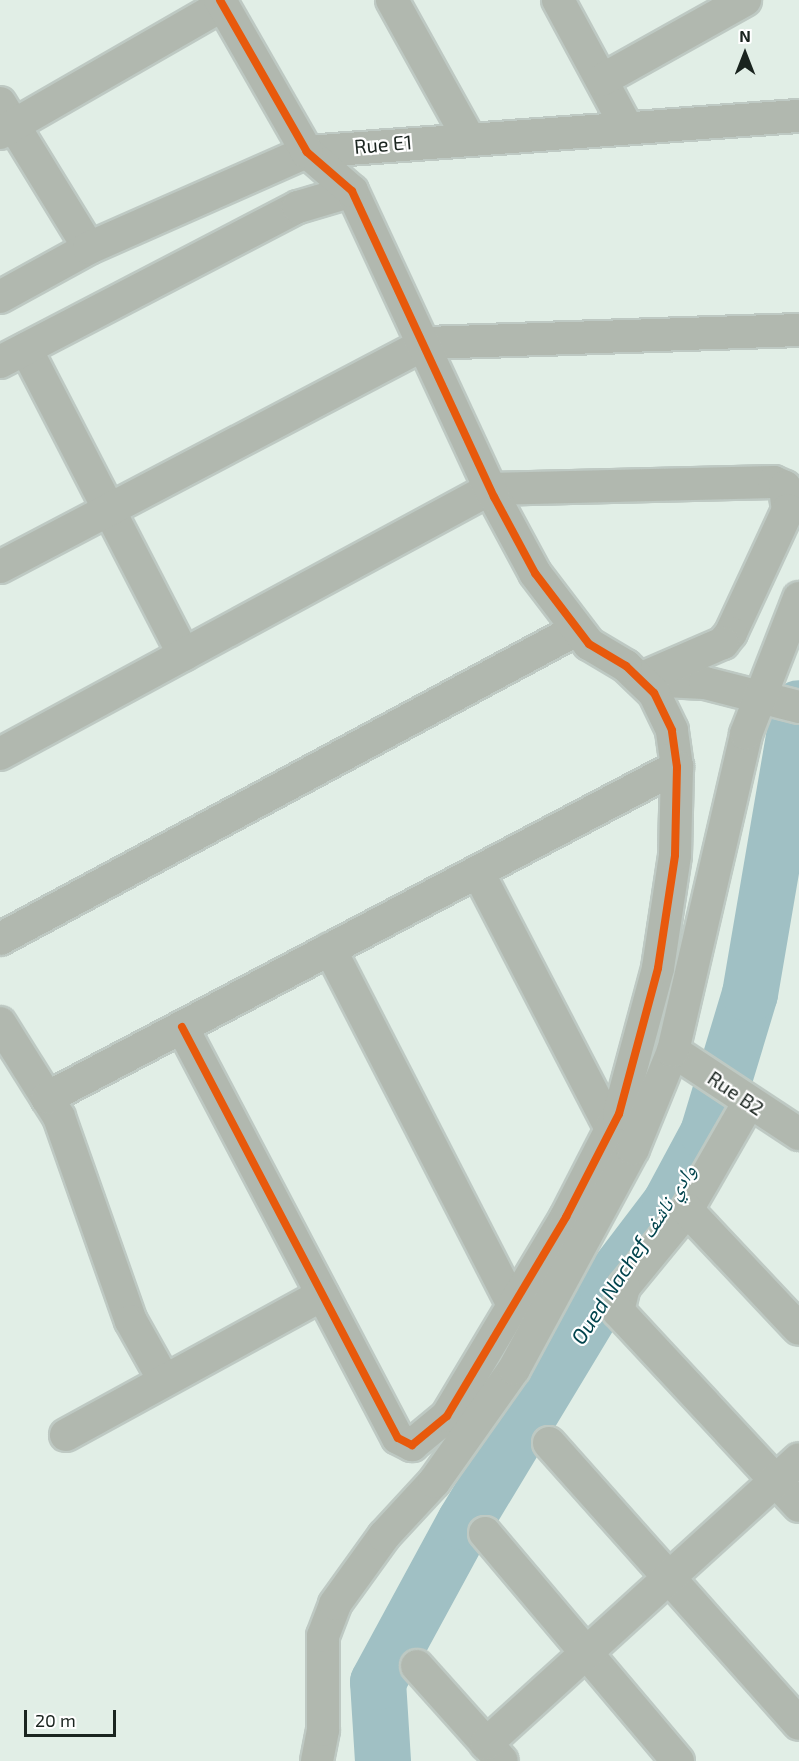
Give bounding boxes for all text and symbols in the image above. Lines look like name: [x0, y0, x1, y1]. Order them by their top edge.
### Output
north arrow: [715, 24, 775, 84]
text: N: [739, 26, 751, 45]
street label: Rue E1: [353, 130, 413, 158]
street label: Rue B2: [703, 1066, 769, 1120]
water label: Oued Nachef وادي ناشف: [565, 1159, 701, 1349]
scale bar: [27, 1698, 118, 1736]
text: 20 m: [35, 1709, 76, 1731]

